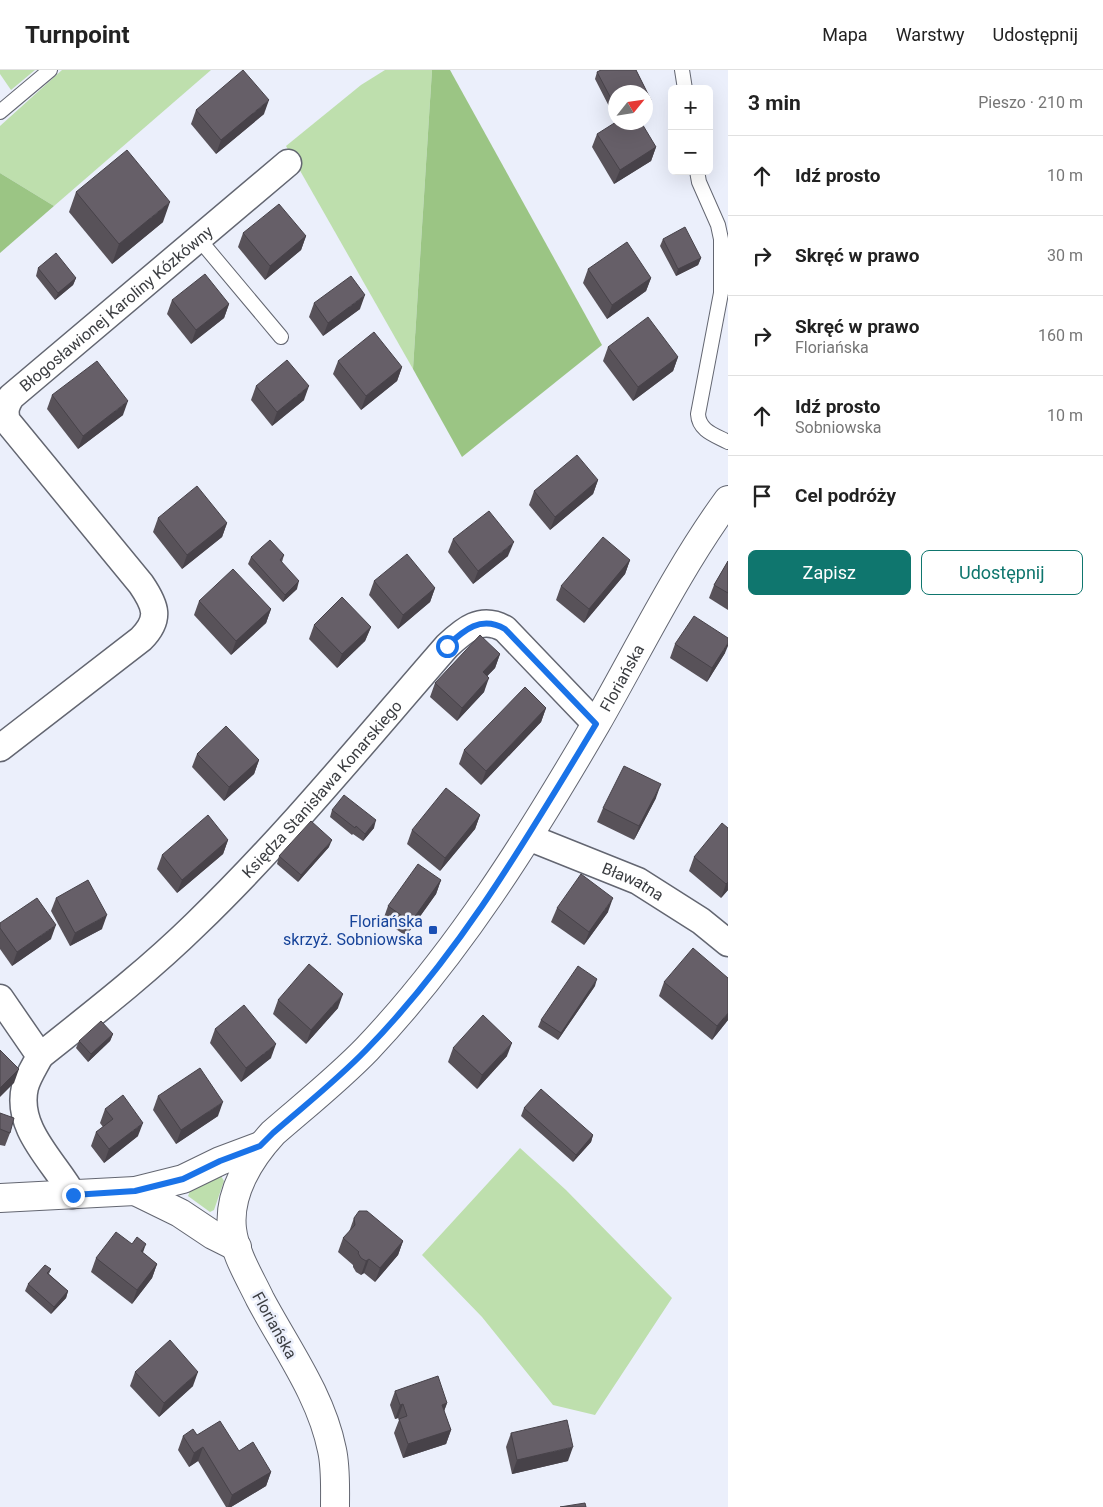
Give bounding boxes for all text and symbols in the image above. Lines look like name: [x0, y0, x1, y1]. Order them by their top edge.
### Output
text: Turnpoint: [25, 21, 130, 49]
text: Mapa: [822, 24, 868, 45]
text: Warstwy: [896, 24, 964, 45]
text: Udostępnij: [992, 24, 1078, 45]
north arrow: [608, 85, 653, 130]
map controls: [668, 85, 713, 175]
button: +: [668, 85, 713, 130]
text: 3 min: [748, 91, 801, 115]
text: Pieszo · 210 m: [978, 93, 1083, 112]
button: −: [668, 130, 713, 175]
icon: ahead: [748, 162, 776, 190]
text: Idź prosto: [795, 164, 880, 187]
text: 10 m: [1047, 166, 1083, 185]
street label: Błogosławionej Karoliny Kózkówny: [16, 222, 217, 396]
icon: right: [748, 242, 776, 270]
text: Skręć w prawo: [795, 244, 919, 267]
text: 30 m: [1047, 246, 1083, 265]
text: Skręć w prawo: [795, 315, 919, 338]
icon: right: [748, 322, 776, 350]
text: 160 m: [1038, 326, 1083, 345]
text: Floriańska: [795, 338, 869, 357]
text: Idź prosto: [795, 395, 880, 418]
icon: ahead: [748, 402, 776, 430]
text: 10 m: [1047, 406, 1083, 425]
text: Sobniowska: [795, 418, 882, 437]
icon: arrive: [748, 482, 776, 510]
text: Cel podróży: [795, 484, 896, 507]
button: Zapisz: [748, 550, 911, 595]
button: Udostępnij: [921, 550, 1083, 595]
route start: [436, 635, 459, 658]
street label: Floriańska: [596, 641, 648, 715]
street label: Księdza Stanisława Konarskiego: [238, 696, 406, 882]
street label: Bławatna: [599, 859, 667, 905]
place label: Floriańska skrzyż. Sobniowska: [283, 912, 423, 949]
marker: Floriańska skrzyż. Sobniowska: [427, 924, 439, 936]
route end: [62, 1184, 85, 1207]
street label: Floriańska: [248, 1288, 301, 1362]

